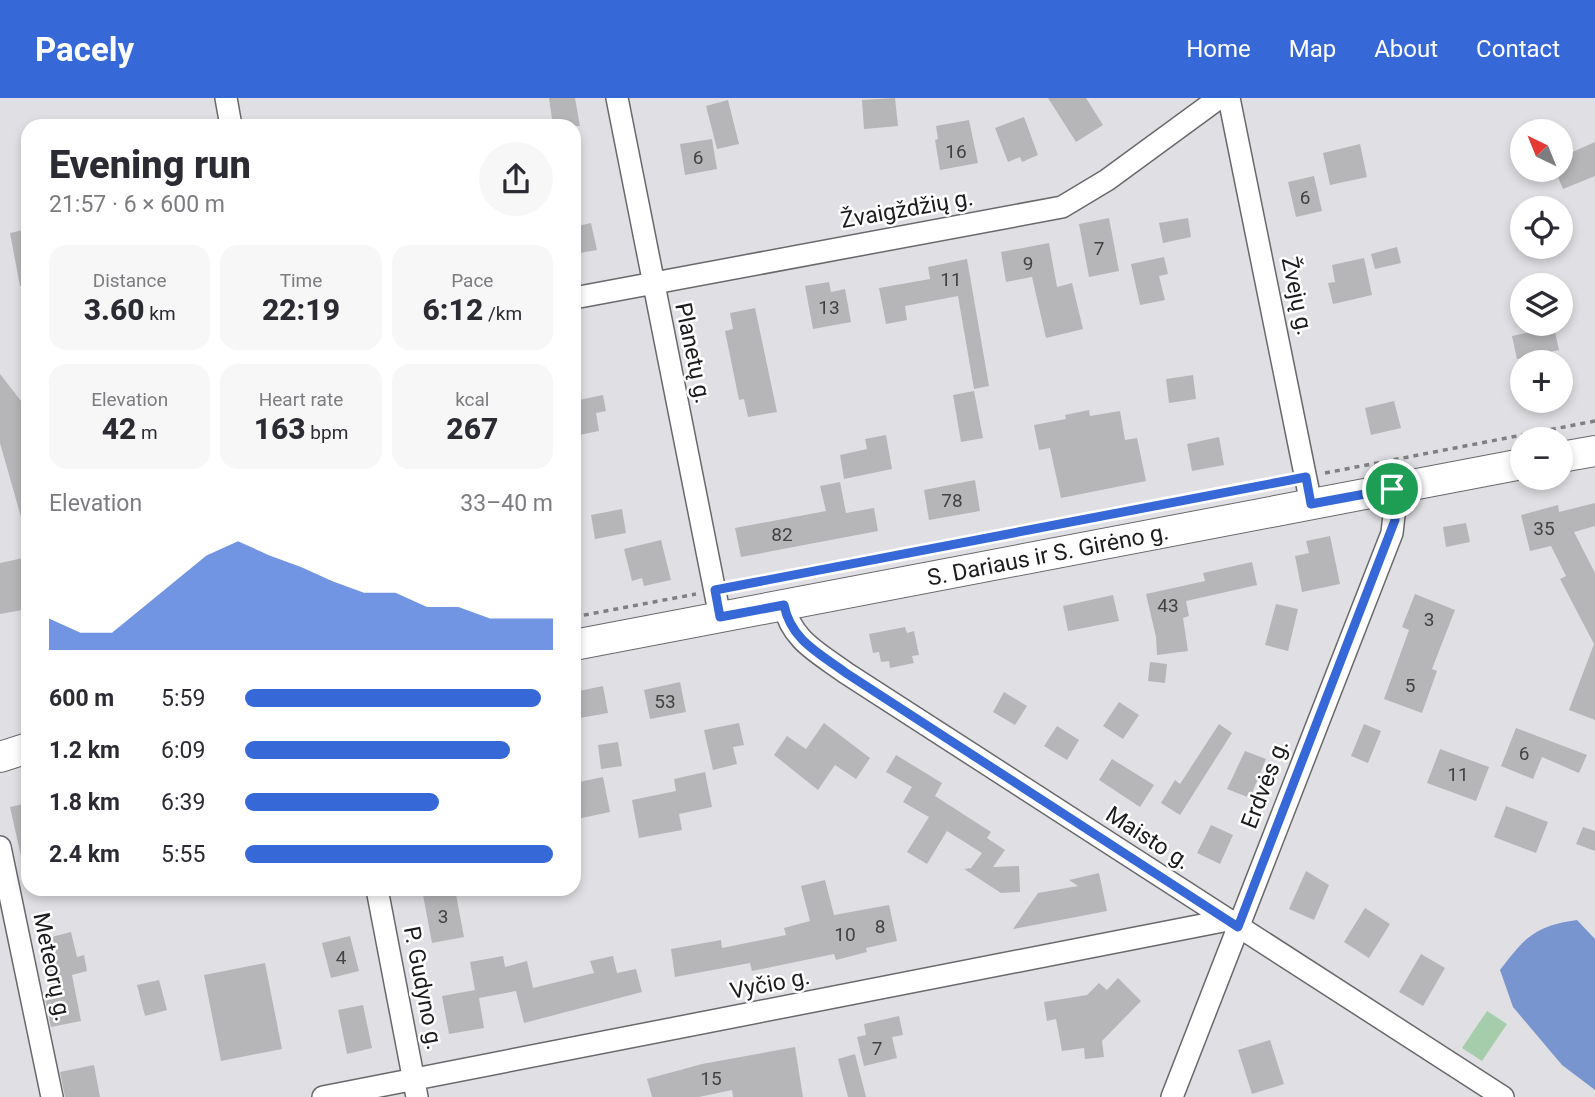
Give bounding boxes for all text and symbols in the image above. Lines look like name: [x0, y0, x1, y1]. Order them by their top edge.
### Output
text: Pacely: [35, 30, 134, 69]
text: Home: [1186, 35, 1251, 63]
text: Map: [1289, 35, 1336, 63]
text: About: [1374, 35, 1438, 63]
text: Contact: [1476, 35, 1560, 63]
north arrow: [1510, 119, 1573, 182]
map controls: [1510, 119, 1573, 490]
house number: 16: [945, 140, 967, 163]
button: share: [479, 142, 553, 216]
text: Evening run: [49, 143, 251, 187]
house number: 6: [693, 146, 703, 169]
street label: Žvaigždžių g.: [838, 183, 975, 234]
house number: 6: [1300, 186, 1310, 209]
text: 21:57 · 6 × 600 m: [49, 191, 225, 218]
button: locate: [1510, 196, 1573, 259]
house number: 7: [1094, 237, 1104, 260]
house number: 9: [1023, 252, 1033, 275]
street label: Žvejų g.: [1276, 254, 1319, 338]
house number: 11: [940, 268, 962, 291]
text: Distance: [93, 269, 167, 292]
text: Time: [280, 269, 322, 292]
text: Pace: [451, 269, 493, 292]
button: layers: [1510, 273, 1573, 336]
text: 3.60: [84, 292, 145, 327]
text: 22:19: [262, 292, 340, 327]
text: 6:12: [423, 292, 483, 327]
house number: 13: [818, 296, 840, 319]
street label: Planetų g.: [669, 300, 717, 406]
text: km: [145, 302, 176, 325]
text: /km: [483, 302, 522, 325]
button: +: [1510, 350, 1573, 413]
text: Elevation: [91, 388, 168, 411]
text: Heart rate: [259, 388, 343, 411]
text: kcal: [455, 388, 490, 411]
text: 42: [102, 411, 136, 446]
text: 163: [254, 411, 306, 446]
text: 267: [446, 411, 498, 446]
text: m: [136, 421, 158, 444]
text: bpm: [306, 421, 348, 444]
button: −: [1510, 427, 1573, 490]
pin: [1362, 459, 1422, 519]
icon: arrive: [1373, 470, 1411, 508]
house number: 78: [941, 489, 963, 512]
text: Elevation: [49, 490, 142, 517]
text: 33–40 m: [460, 490, 553, 517]
house number: 35: [1533, 517, 1555, 540]
street label: S. Dariaus ir S. Girėno g.: [925, 518, 1171, 592]
house number: 82: [771, 523, 793, 546]
house number: 43: [1157, 594, 1179, 617]
house number: 3: [1424, 608, 1434, 631]
house number: 5: [1405, 674, 1415, 697]
text: 600 m: [49, 685, 114, 712]
text: 5:59: [161, 685, 205, 712]
house number: 53: [654, 690, 676, 713]
street label: Erdvės g.: [1236, 736, 1294, 832]
text: 1.2 km: [49, 737, 120, 764]
text: 6:09: [161, 737, 205, 764]
house number: 6: [1519, 742, 1529, 765]
house number: 11: [1447, 763, 1469, 786]
text: 1.8 km: [49, 789, 120, 816]
text: 6:39: [161, 789, 205, 816]
street label: Maisto g.: [1101, 801, 1195, 875]
text: 2.4 km: [49, 841, 120, 868]
text: 5:55: [161, 841, 205, 868]
house number: 3: [438, 905, 448, 928]
street label: Meteorų g.: [27, 910, 77, 1024]
house number: 8: [875, 915, 885, 938]
house number: 10: [834, 923, 856, 946]
street label: P. Gudyno g.: [398, 924, 448, 1052]
house number: 4: [336, 946, 347, 969]
street label: Vyčio g.: [728, 963, 812, 1005]
house number: 7: [872, 1037, 882, 1060]
house number: 15: [700, 1067, 722, 1090]

